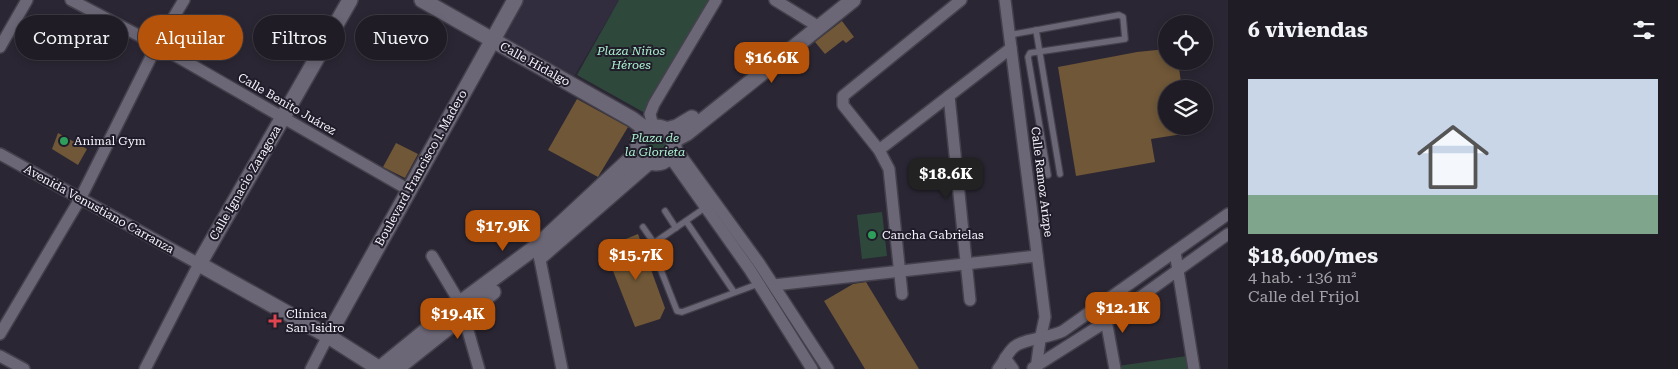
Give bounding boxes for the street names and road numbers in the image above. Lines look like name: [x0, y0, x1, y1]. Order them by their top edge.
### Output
street label: Calle Hidalgo: [498, 39, 572, 89]
street label: Calle Benito Juárez: [236, 70, 339, 138]
street label: Boulevard Francisco I. Madero: [372, 88, 470, 248]
street label: Calle Ignacio Zaragoza: [206, 123, 284, 243]
street label: Calle Ramoz Arizpe: [1028, 126, 1056, 238]
street label: Avenida Venustiano Carranza: [22, 162, 177, 256]

